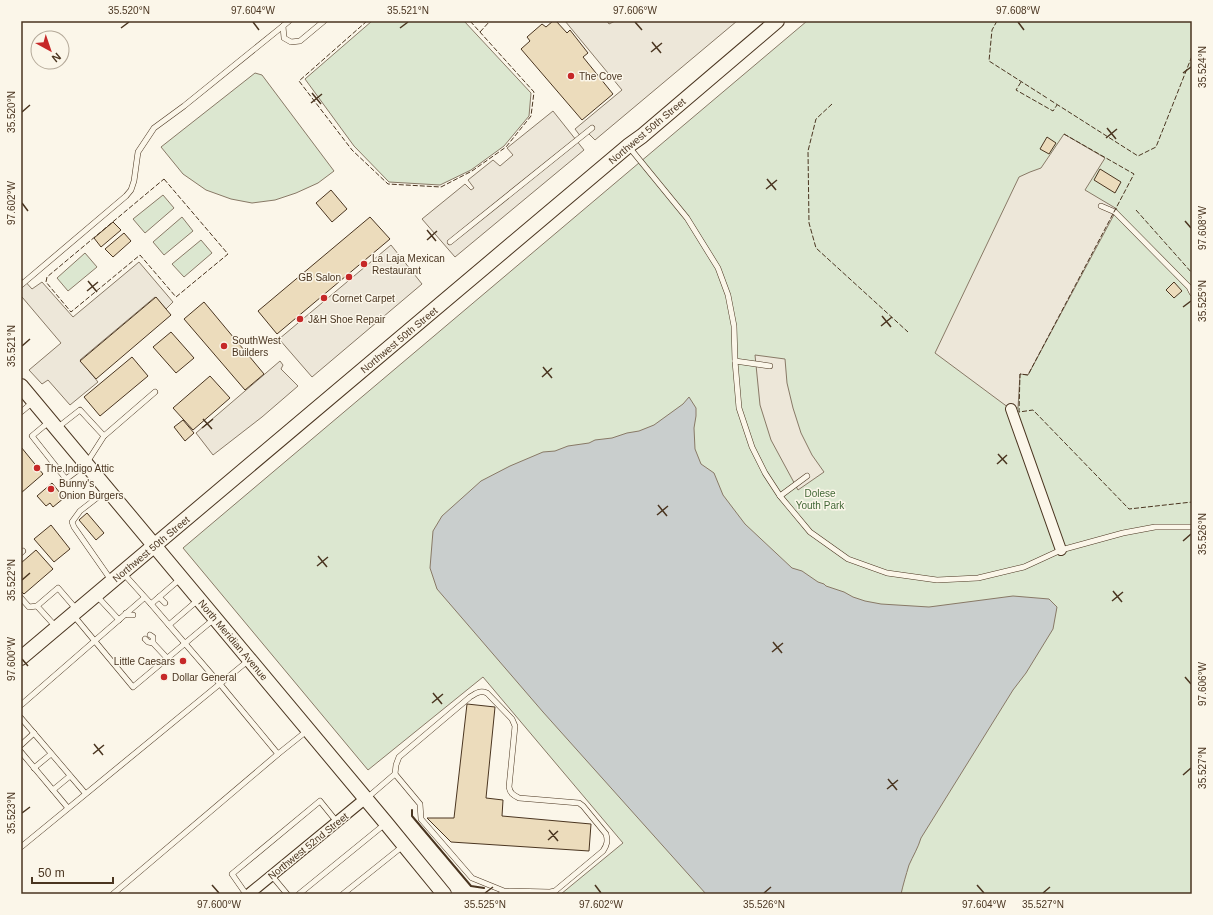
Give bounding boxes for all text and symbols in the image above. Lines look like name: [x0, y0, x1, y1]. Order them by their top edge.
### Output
text: 35.520°N: [108, 5, 150, 16]
text: 97.604°W: [231, 5, 276, 16]
text: 35.521°N: [387, 5, 429, 16]
text: 97.606°W: [613, 5, 658, 16]
text: 97.608°W: [996, 5, 1041, 16]
north arrow: [30, 30, 70, 70]
text: 35.524°N: [1197, 46, 1208, 88]
text: N: [49, 51, 63, 65]
marker: The Cove: [566, 71, 576, 81]
place label: The Cove: [579, 71, 623, 82]
text: 35.520°N: [6, 91, 17, 133]
street label: Northwest 50th Street: [606, 96, 688, 166]
text: 97.602°W: [6, 180, 17, 225]
text: 97.608°W: [1197, 205, 1208, 250]
place label: La Laja Mexican Restaurant: [372, 253, 445, 276]
marker: La Laja Mexican Restaurant: [359, 259, 369, 269]
place label: GB Salon: [298, 272, 341, 283]
marker: GB Salon: [344, 272, 354, 282]
text: 35.525°N: [1197, 280, 1208, 322]
marker: Cornet Carpet: [319, 293, 329, 303]
place label: Cornet Carpet: [332, 293, 395, 304]
street label: Northwest 50th Street: [358, 305, 440, 375]
marker: J&H Shoe Repair: [295, 314, 305, 324]
place label: J&H Shoe Repair: [308, 314, 386, 325]
text: 35.521°N: [6, 325, 17, 367]
place label: SouthWest Builders: [232, 335, 281, 358]
marker: SouthWest Builders: [219, 341, 229, 351]
marker: The Indigo Attic: [32, 463, 42, 473]
place label: The Indigo Attic: [45, 463, 114, 474]
place label: Bunny's Onion Burgers: [59, 478, 123, 501]
marker: Bunny's Onion Burgers: [46, 484, 56, 494]
park label: Dolese Youth Park: [796, 488, 845, 511]
text: 35.526°N: [1197, 513, 1208, 555]
street label: Northwest 50th Street: [110, 514, 192, 584]
text: 35.522°N: [6, 559, 17, 601]
street label: North Meridian Avenue: [196, 598, 270, 683]
text: 97.600°W: [6, 636, 17, 681]
place label: Little Caesars: [114, 656, 175, 667]
marker: Little Caesars: [178, 656, 188, 666]
text: 97.606°W: [1197, 661, 1208, 706]
marker: Dollar General: [159, 672, 169, 682]
place label: Dollar General: [172, 672, 236, 683]
text: 35.527°N: [1197, 747, 1208, 789]
text: 35.523°N: [6, 792, 17, 834]
street label: Northwest 52nd Street: [266, 810, 350, 882]
scale bar: [32, 859, 113, 885]
text: 50 m: [38, 866, 65, 880]
text: 97.600°W: [197, 899, 242, 910]
text: 35.525°N: [464, 899, 506, 910]
text: 97.602°W: [579, 899, 624, 910]
text: 35.526°N: [743, 899, 785, 910]
text: 97.604°W: [962, 899, 1007, 910]
text: 35.527°N: [1022, 899, 1064, 910]

